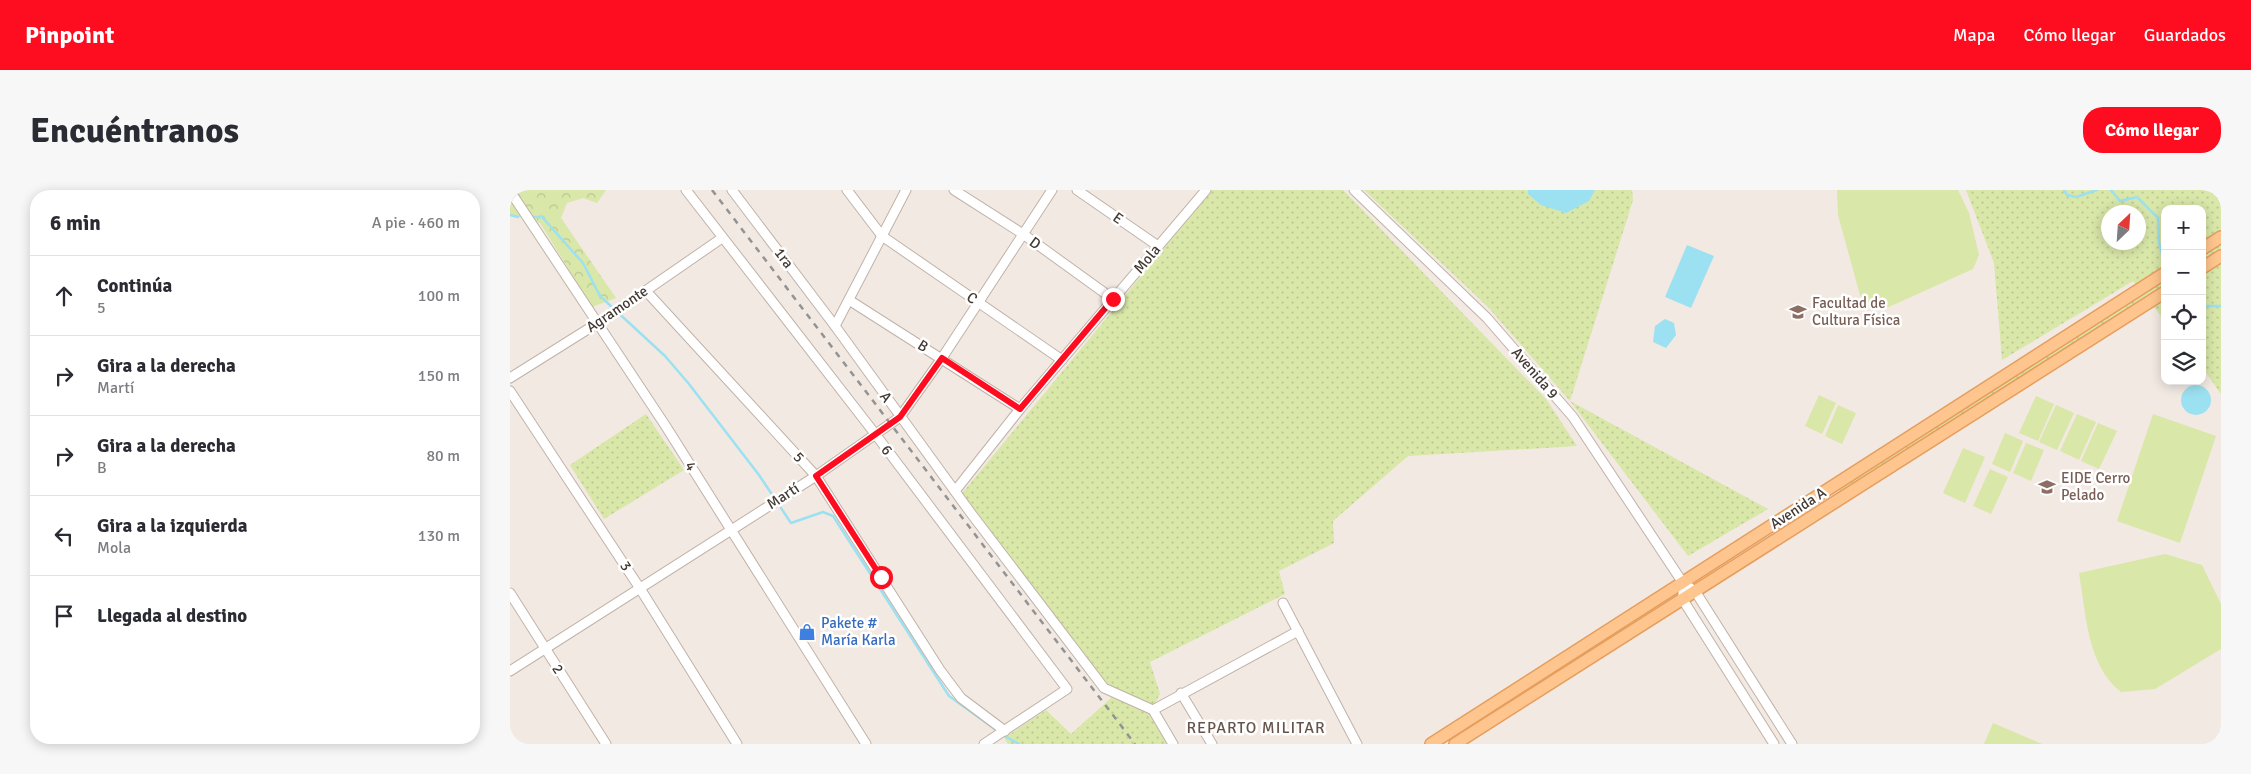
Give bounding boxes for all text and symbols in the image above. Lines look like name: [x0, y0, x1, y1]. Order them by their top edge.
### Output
text: Pinpoint: [25, 20, 114, 50]
text: Mapa: [1953, 24, 1995, 46]
text: Cómo llegar: [2023, 24, 2116, 46]
text: Guardados: [2144, 24, 2226, 46]
button: Cómo llegar: [2083, 107, 2221, 153]
text: Encuéntranos: [30, 109, 239, 152]
north arrow: [2101, 205, 2146, 250]
map controls: [2161, 205, 2206, 385]
button: +: [2161, 205, 2206, 250]
street label: E: [1109, 208, 1127, 228]
text: 6 min: [50, 210, 101, 236]
text: A pie · 460 m: [372, 213, 460, 233]
street label: D: [1026, 233, 1044, 253]
street label: Mola: [1130, 241, 1164, 277]
street label: 1ra: [770, 244, 798, 272]
button: −: [2161, 250, 2206, 295]
text: Continúa: [97, 274, 172, 298]
icon: ahead: [50, 282, 78, 310]
street label: Agramonte: [583, 282, 651, 336]
text: 100 m: [418, 286, 460, 306]
street label: C: [963, 288, 981, 308]
route end: [1102, 288, 1125, 311]
place label: Facultad de Cultura Física: [1812, 294, 1900, 329]
button: locate: [2161, 295, 2206, 340]
text: 5: [97, 298, 106, 318]
school or university icon: Facultad de Cultura Física: [1788, 302, 1808, 322]
street label: B: [914, 336, 932, 356]
button: layers: [2161, 340, 2206, 385]
street label: Avenida 9: [1508, 344, 1562, 402]
text: Gira a la derecha: [97, 354, 236, 378]
icon: right: [50, 362, 78, 390]
text: 150 m: [418, 366, 460, 386]
text: Martí: [97, 378, 134, 398]
street label: A: [876, 388, 896, 406]
text: Gira a la derecha: [97, 434, 236, 458]
street label: 6: [877, 441, 897, 459]
icon: right: [50, 442, 78, 470]
text: 80 m: [426, 446, 460, 466]
street label: 5: [790, 448, 808, 466]
text: B: [97, 458, 107, 478]
street label: 4: [681, 458, 701, 474]
place label: EIDE Cerro Pelado: [2061, 469, 2131, 504]
school or university icon: EIDE Cerro Pelado: [2037, 477, 2057, 497]
street label: Martí: [763, 479, 803, 513]
street label: Avenida A: [1767, 483, 1829, 533]
text: Gira a la izquierda: [97, 514, 247, 538]
icon: left: [50, 522, 78, 550]
text: 130 m: [418, 526, 460, 546]
text: Mola: [97, 538, 131, 558]
street label: 3: [616, 558, 636, 574]
route start: [870, 566, 893, 589]
icon: arrive: [50, 602, 78, 630]
text: Llegada al destino: [97, 604, 247, 628]
place label: Pakete # María Karla: [821, 614, 896, 649]
shop icon: Pakete # María Karla: [797, 622, 817, 642]
street label: 2: [548, 661, 568, 677]
district label: REPARTO MILITAR: [1186, 718, 1326, 738]

